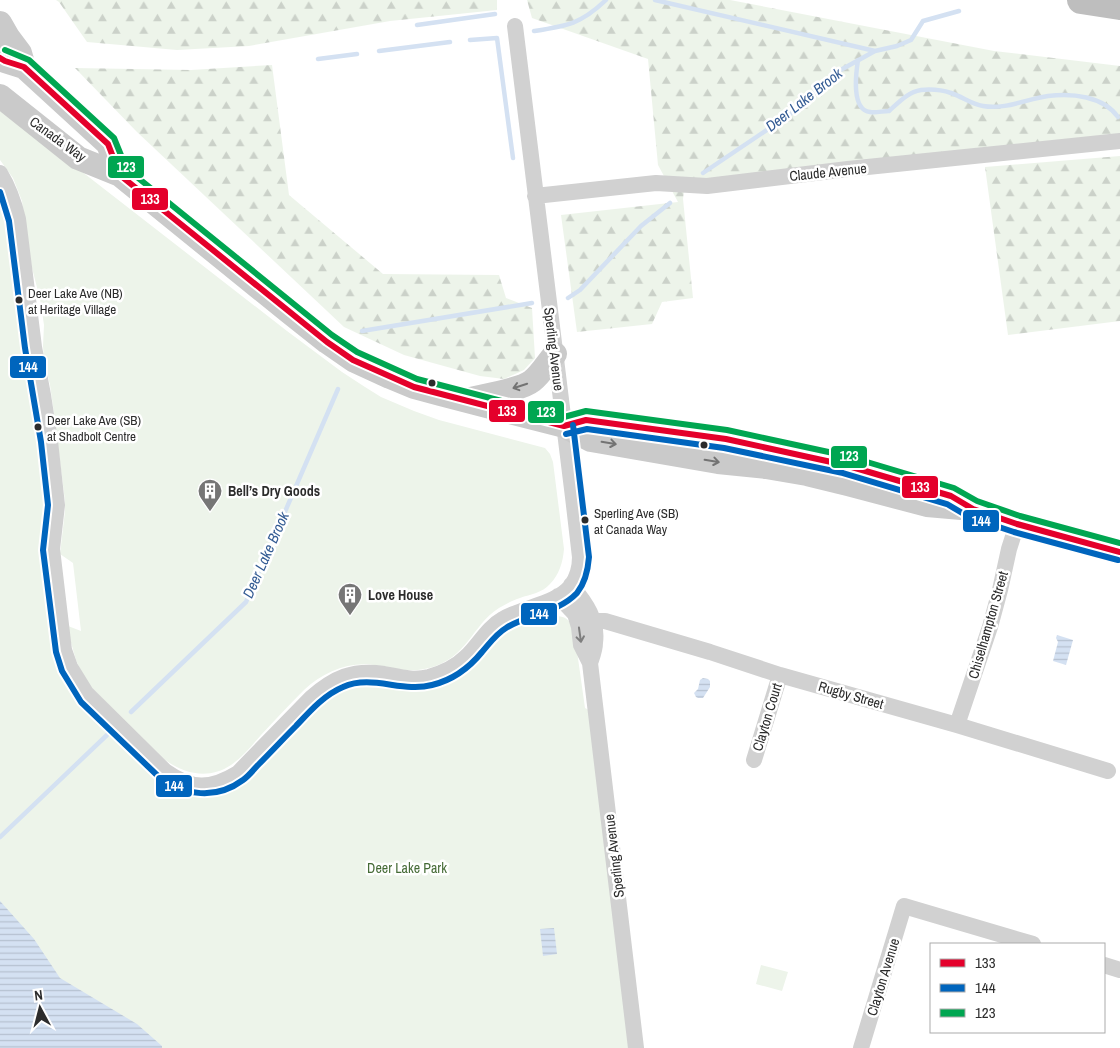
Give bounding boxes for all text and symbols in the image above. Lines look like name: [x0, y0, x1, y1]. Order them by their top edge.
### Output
water label: Deer Lake Brook: [761, 62, 847, 136]
street label: Canada Way: [26, 112, 90, 166]
line badge: 123: [107, 155, 145, 179]
text: 123: [116, 158, 136, 176]
street label: Claude Avenue: [788, 159, 868, 185]
line badge: 133: [131, 187, 169, 211]
text: 133: [140, 190, 160, 208]
place label: Deer Lake Ave (NB) at Heritage Village: [28, 285, 123, 318]
marker: Deer Lake Ave (NB) at Heritage Village: [14, 295, 24, 305]
street label: Sperling Avenue: [540, 306, 568, 392]
line badge: 144: [9, 355, 47, 379]
text: 144: [18, 358, 38, 376]
unlabelled marker: [427, 378, 437, 388]
one-way arrow: [513, 382, 528, 391]
line badge: 133: [488, 399, 526, 423]
line badge: 123: [527, 400, 565, 424]
text: 133: [497, 402, 517, 420]
text: 123: [536, 403, 556, 421]
place label: Deer Lake Ave (SB) at Shadbolt Centre: [47, 412, 141, 445]
marker: Deer Lake Ave (SB) at Shadbolt Centre: [33, 422, 43, 432]
one-way arrow: [600, 439, 616, 449]
unlabelled marker: [699, 440, 709, 450]
line badge: 123: [830, 445, 868, 469]
text: 123: [839, 447, 859, 465]
one-way arrow: [704, 456, 720, 466]
line badge: 133: [901, 475, 939, 499]
building icon: Bell’s Dry Goods: [197, 478, 223, 512]
text: 133: [910, 478, 930, 496]
place label: Bell’s Dry Goods: [228, 482, 320, 500]
place label: Sperling Ave (SB) at Canada Way: [594, 505, 679, 538]
water label: Deer Lake Brook: [237, 508, 294, 601]
line badge: 144: [962, 509, 1000, 533]
text: 144: [971, 512, 991, 530]
marker: Sperling Ave (SB) at Canada Way: [580, 515, 590, 525]
street label: Chiselhampton Street: [964, 569, 1012, 681]
building icon: Love House: [337, 582, 363, 616]
place label: Love House: [368, 586, 433, 604]
line badge: 144: [520, 602, 558, 626]
text: 144: [529, 605, 549, 623]
one-way arrow: [575, 626, 585, 642]
street label: Rugby Street: [816, 677, 886, 713]
street label: Clayton Court: [748, 681, 786, 753]
line badge: 144: [155, 774, 193, 798]
text: 144: [164, 777, 184, 795]
street label: Sperling Avenue: [600, 813, 628, 899]
park label: Deer Lake Park: [367, 859, 447, 877]
street label: Clayton Avenue: [863, 936, 903, 1018]
legend: [930, 943, 1105, 1033]
text: 133: [975, 952, 996, 973]
text: 144: [975, 977, 996, 998]
north arrow: [15, 983, 65, 1033]
text: N: [33, 986, 44, 1005]
text: 123: [975, 1002, 996, 1023]

